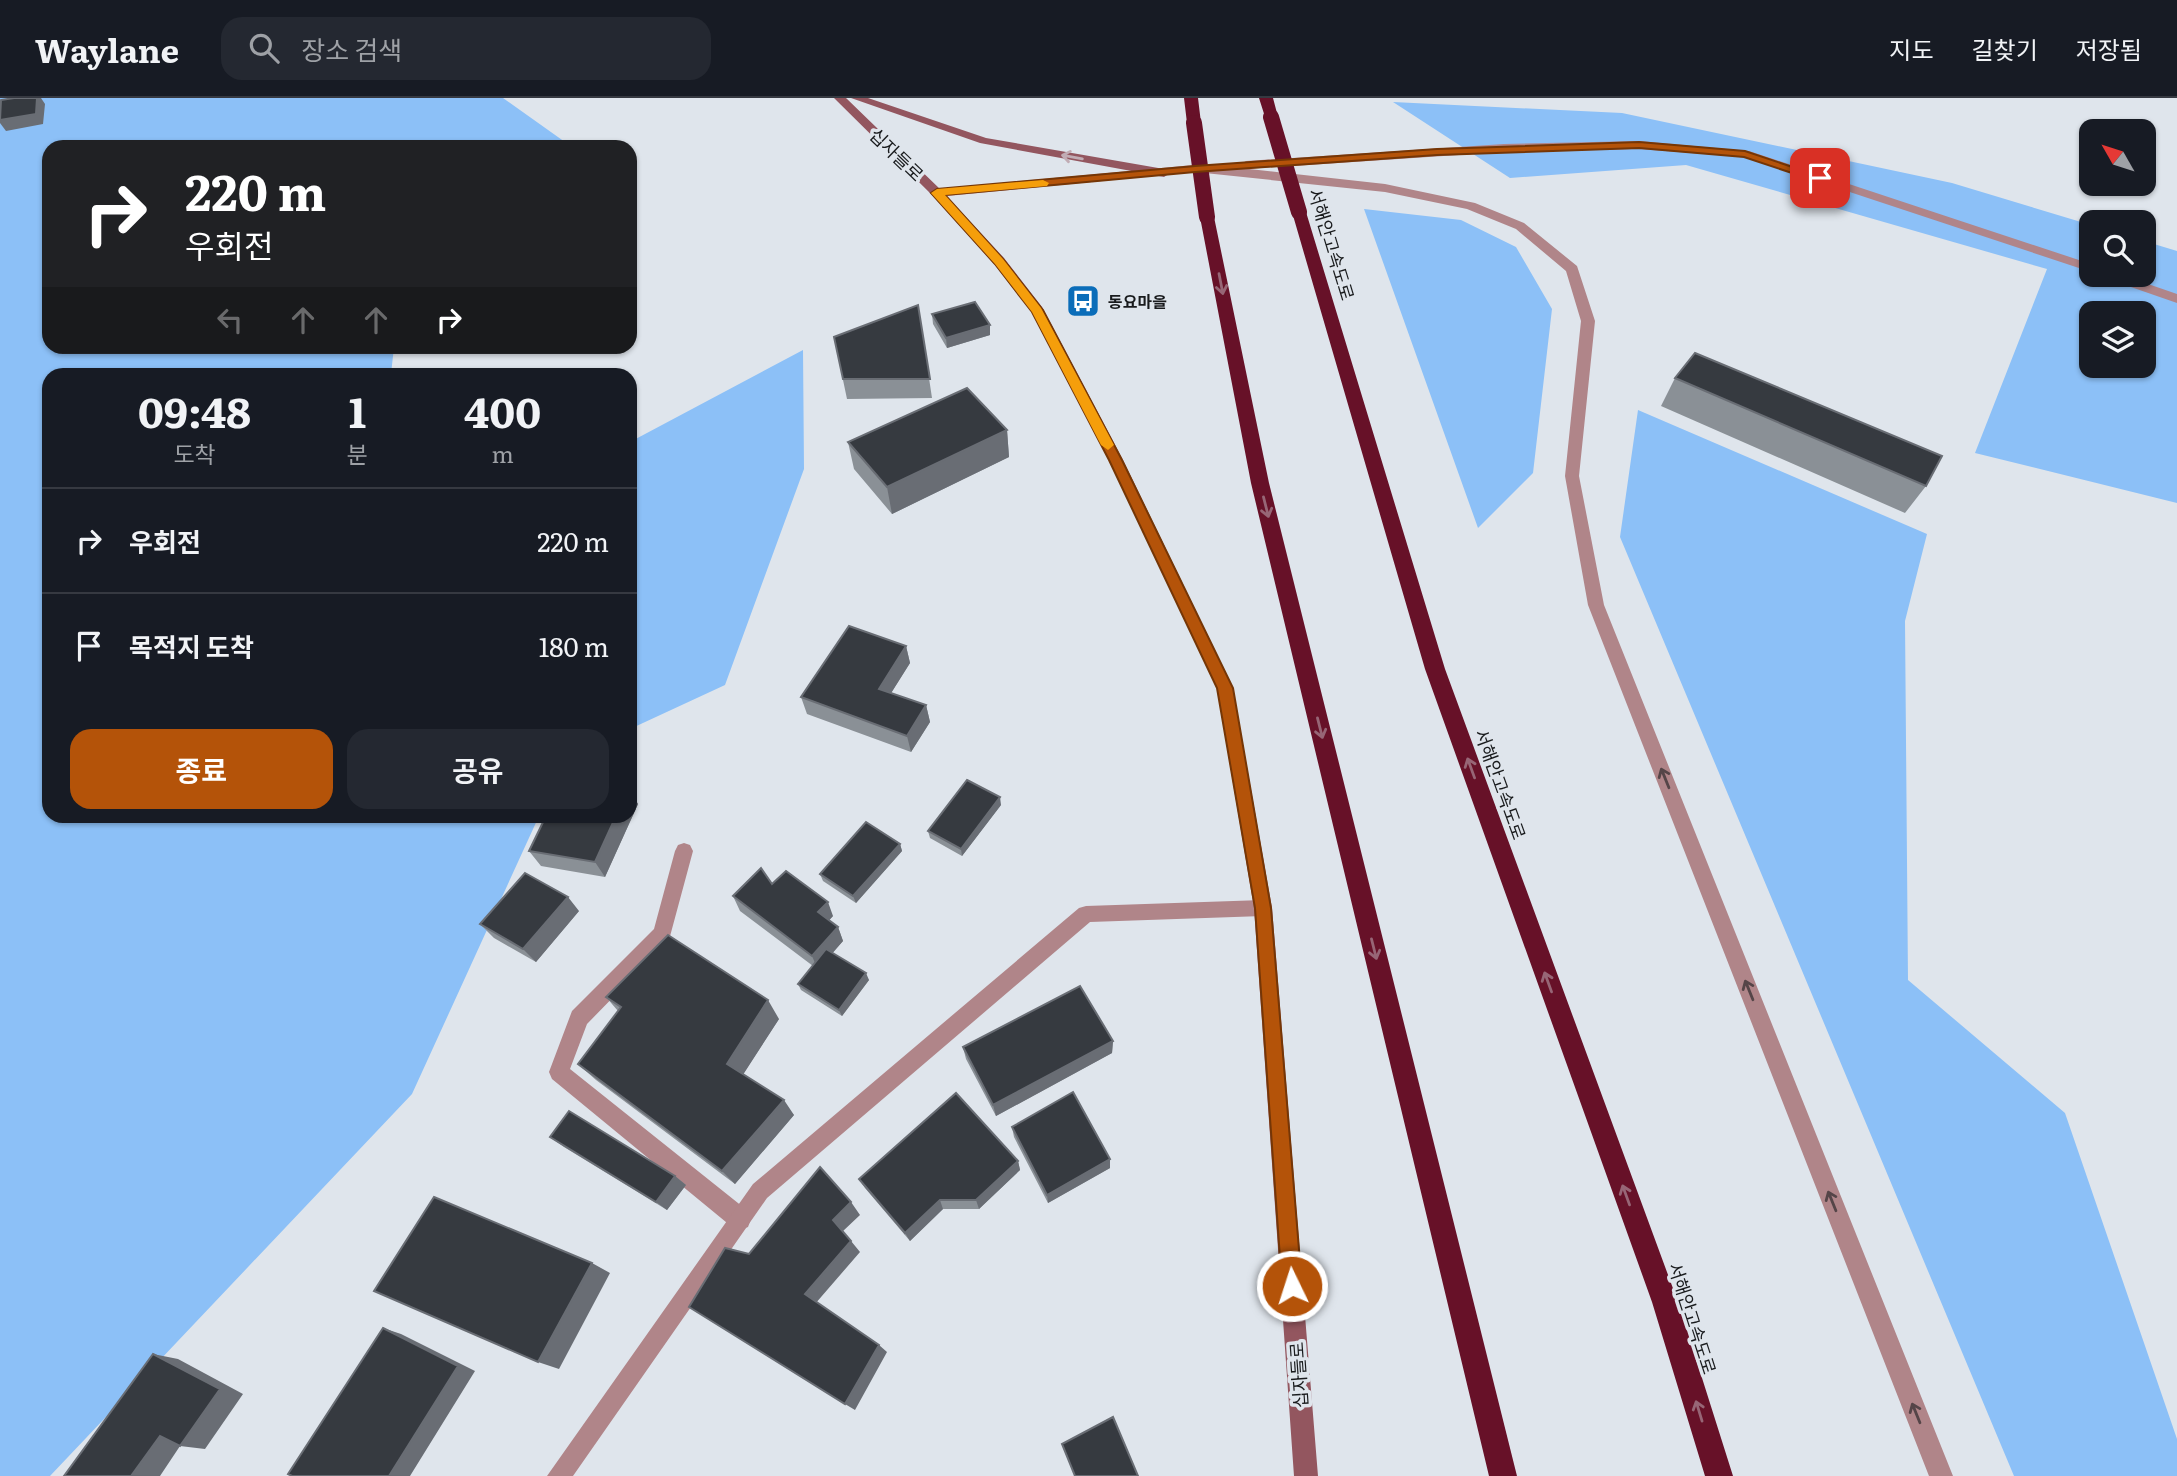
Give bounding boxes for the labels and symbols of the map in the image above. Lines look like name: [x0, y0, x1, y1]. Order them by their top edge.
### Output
north arrow: [2079, 119, 2156, 196]
street label: 십자들로: [864, 121, 930, 187]
pin: [1790, 148, 1850, 208]
one-way arrow: [1062, 149, 1084, 163]
street label: 서해안고속도로: [1302, 185, 1362, 303]
one-way arrow: [1214, 272, 1228, 295]
bus stop icon: 동요마을: [1064, 282, 1102, 320]
place label: 동요마을: [1108, 289, 1167, 313]
one-way arrow: [1260, 495, 1273, 518]
one-way arrow: [1314, 716, 1327, 739]
street label: 서해안고속도로: [1468, 725, 1534, 843]
one-way arrow: [1464, 757, 1476, 779]
one-way arrow: [1657, 768, 1670, 789]
one-way arrow: [1368, 937, 1381, 960]
one-way arrow: [1541, 971, 1554, 993]
one-way arrow: [1741, 979, 1754, 1001]
one-way arrow: [1619, 1185, 1631, 1207]
one-way arrow: [1825, 1191, 1838, 1212]
position arrow: [1255, 1249, 1329, 1323]
street label: 서해안고속도로: [1662, 1259, 1724, 1377]
street label: 십자들로: [1282, 1341, 1314, 1409]
one-way arrow: [1692, 1400, 1705, 1422]
one-way arrow: [1909, 1402, 1922, 1424]

